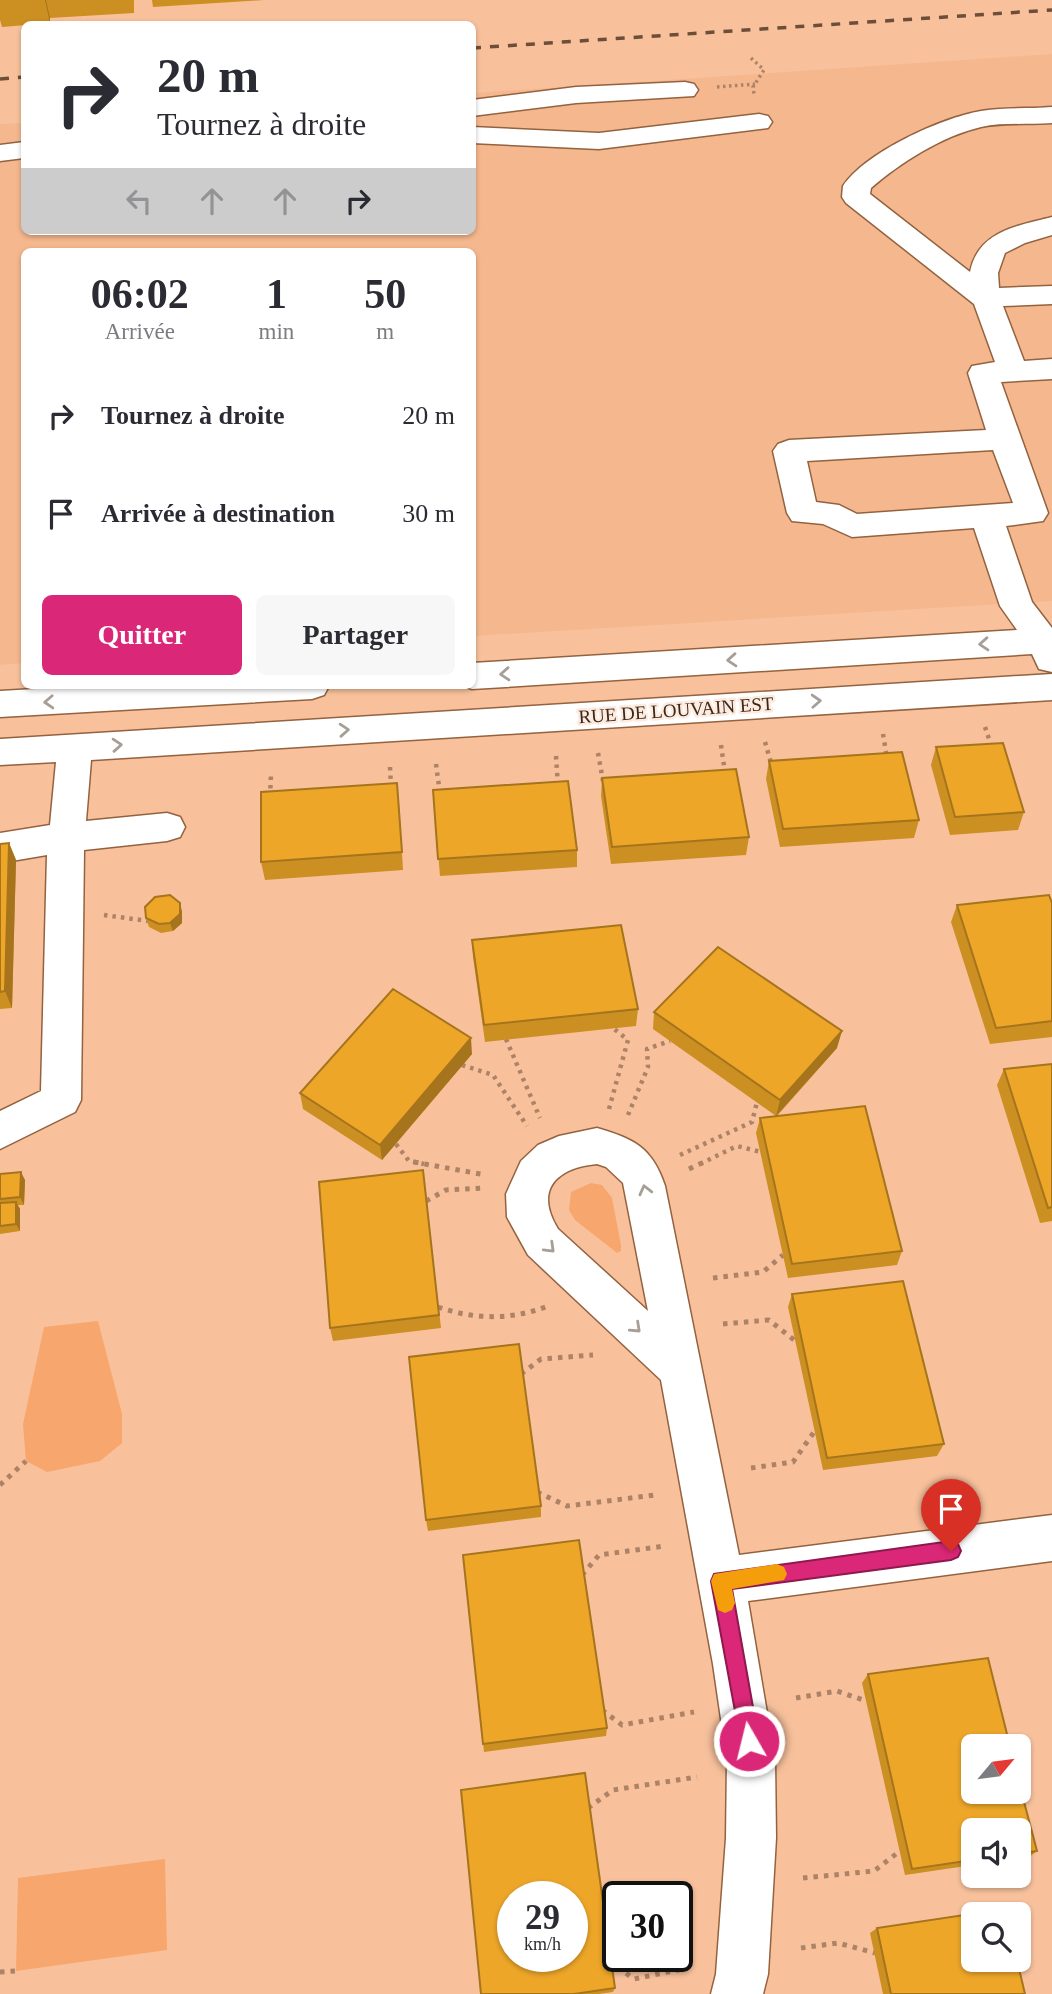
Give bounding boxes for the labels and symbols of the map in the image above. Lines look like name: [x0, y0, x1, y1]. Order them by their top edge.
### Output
one-way arrow: [978, 637, 989, 652]
one-way arrow: [727, 652, 738, 667]
one-way arrow: [500, 666, 511, 681]
street label: RUE DE LOUVAIN EST: [578, 693, 775, 727]
one-way arrow: [43, 694, 54, 709]
one-way arrow: [810, 694, 821, 709]
one-way arrow: [339, 723, 350, 738]
one-way arrow: [112, 738, 123, 753]
one-way arrow: [639, 1184, 653, 1196]
one-way arrow: [542, 1240, 555, 1253]
one-way arrow: [628, 1320, 641, 1333]
pin: [921, 1479, 981, 1551]
position arrow: [712, 1704, 786, 1778]
north arrow: [961, 1734, 1031, 1804]
speed limit sign: 30: [602, 1881, 693, 1972]

